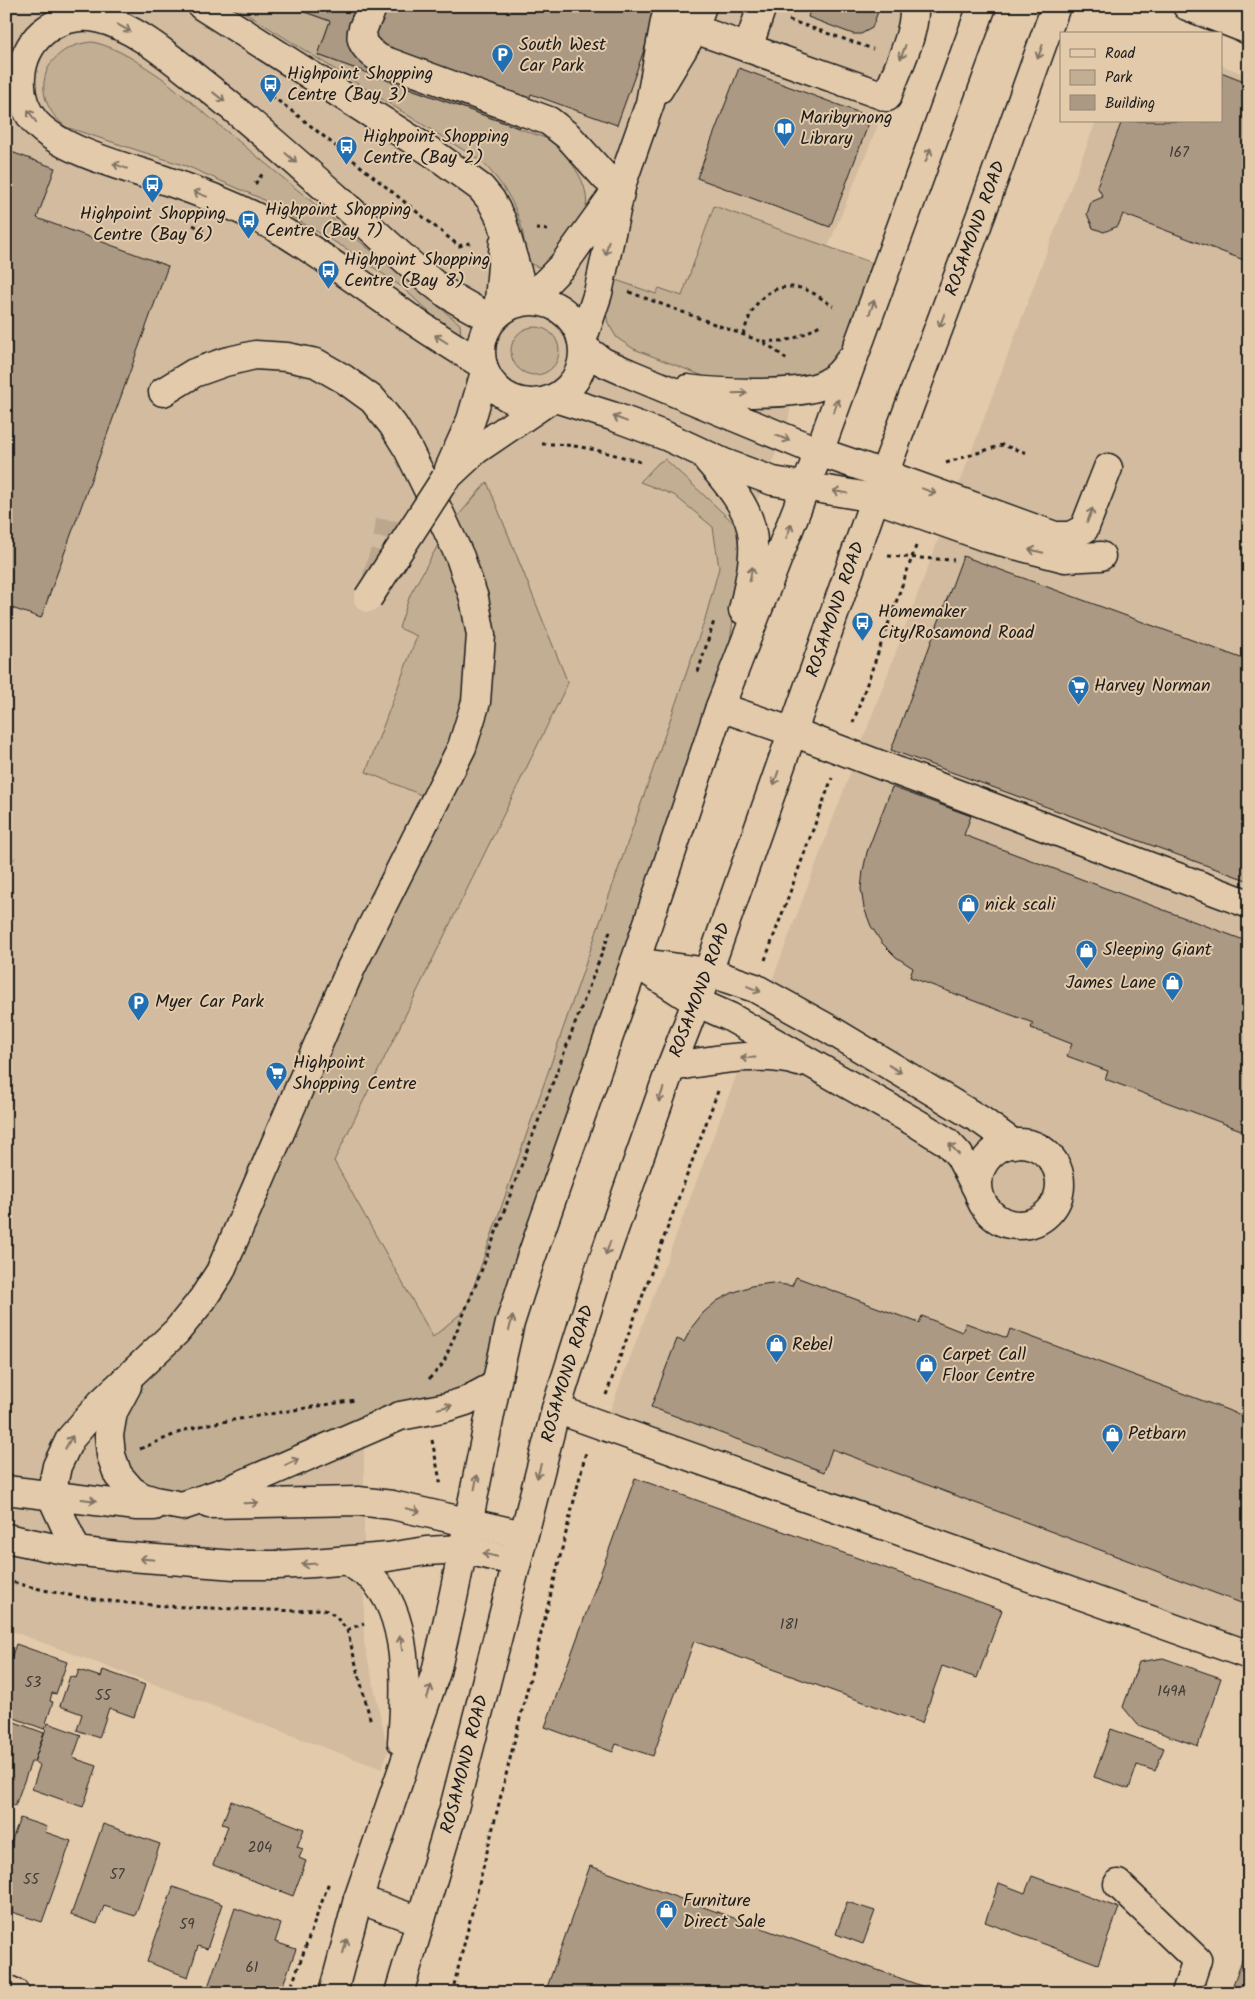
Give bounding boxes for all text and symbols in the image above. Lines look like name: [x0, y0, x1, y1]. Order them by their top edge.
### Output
one-way arrow: [117, 23, 132, 33]
place label: South West Car Park: [519, 31, 607, 81]
legend: [1060, 32, 1222, 122]
text: Road: [1105, 42, 1136, 66]
parking icon: South West Car Park: [491, 43, 515, 74]
one-way arrow: [898, 44, 907, 60]
one-way arrow: [1035, 44, 1044, 59]
place label: Highpoint Shopping Centre (Bay 3): [287, 60, 433, 110]
text: Park: [1105, 66, 1133, 90]
bus stop icon: Highpoint Shopping Centre (Bay 3): [259, 72, 283, 103]
one-way arrow: [212, 91, 225, 102]
text: Building: [1105, 92, 1155, 116]
place label: Maribyrnong Library: [800, 104, 893, 154]
one-way arrow: [27, 109, 37, 123]
library icon: Maribyrnong Library: [772, 116, 796, 147]
place label: Highpoint Shopping Centre (Bay 2): [363, 123, 509, 173]
bus stop icon: Highpoint Shopping Centre (Bay 2): [335, 135, 359, 166]
house number: 167: [1169, 141, 1190, 165]
one-way arrow: [924, 148, 933, 163]
one-way arrow: [284, 152, 297, 164]
street label: ROSAMOND ROAD: [937, 156, 1014, 300]
one-way arrow: [113, 161, 128, 170]
bus stop icon: Highpoint Shopping Centre (Bay 6): [141, 172, 165, 203]
one-way arrow: [193, 189, 208, 198]
place label: Highpoint Shopping Centre (Bay 7): [265, 196, 411, 246]
place label: Highpoint Shopping Centre (Bay 6): [80, 200, 226, 250]
bus stop icon: Highpoint Shopping Centre (Bay 7): [237, 208, 261, 239]
one-way arrow: [602, 239, 611, 255]
place label: Highpoint Shopping Centre (Bay 8): [344, 246, 490, 296]
bus stop icon: Highpoint Shopping Centre (Bay 8): [316, 258, 340, 289]
one-way arrow: [868, 300, 877, 316]
one-way arrow: [937, 312, 946, 327]
one-way arrow: [435, 334, 449, 344]
one-way arrow: [732, 388, 748, 397]
one-way arrow: [832, 399, 841, 415]
one-way arrow: [613, 414, 628, 423]
one-way arrow: [775, 434, 790, 443]
one-way arrow: [833, 487, 849, 497]
one-way arrow: [921, 487, 936, 496]
one-way arrow: [1086, 508, 1096, 523]
one-way arrow: [785, 524, 794, 539]
street label: ROSAMOND ROAD: [798, 537, 873, 682]
one-way arrow: [1028, 546, 1044, 555]
one-way arrow: [747, 566, 757, 582]
place label: Homemaker City/Rosamond Road: [878, 598, 1035, 648]
bus stop icon: Homemaker City/Rosamond Road: [850, 610, 874, 641]
place label: Harvey Norman: [1094, 672, 1210, 701]
supermarket icon: Harvey Norman: [1066, 674, 1090, 705]
one-way arrow: [771, 770, 781, 786]
place label: nick scali: [985, 891, 1056, 920]
shop icon: nick scali: [957, 893, 981, 924]
street label: ROSAMOND ROAD: [661, 918, 739, 1062]
place label: Sleeping Giant: [1103, 936, 1213, 965]
shop icon: Sleeping Giant: [1075, 938, 1099, 969]
place label: James Lane: [1066, 969, 1156, 998]
shop icon: James Lane: [1160, 971, 1184, 1002]
one-way arrow: [746, 984, 761, 994]
place label: Myer Car Park: [155, 988, 264, 1017]
parking icon: Myer Car Park: [127, 990, 151, 1021]
place label: Highpoint Shopping Centre: [293, 1049, 417, 1099]
one-way arrow: [740, 1053, 756, 1063]
supermarket icon: Highpoint Shopping Centre: [265, 1061, 289, 1092]
one-way arrow: [888, 1064, 902, 1074]
one-way arrow: [656, 1087, 666, 1103]
one-way arrow: [948, 1143, 959, 1156]
one-way arrow: [603, 1240, 612, 1256]
street label: ROSAMOND ROAD: [534, 1301, 602, 1446]
one-way arrow: [506, 1316, 516, 1332]
place label: Rebel: [792, 1331, 833, 1360]
shop icon: Rebel: [764, 1333, 788, 1364]
place label: Carpet Call Floor Centre: [942, 1341, 1035, 1391]
shop icon: Carpet Call Floor Centre: [914, 1353, 938, 1384]
one-way arrow: [436, 1402, 452, 1411]
place label: Petbarn: [1128, 1420, 1186, 1449]
shop icon: Petbarn: [1100, 1422, 1124, 1453]
one-way arrow: [64, 1435, 74, 1450]
one-way arrow: [284, 1457, 299, 1466]
one-way arrow: [534, 1462, 543, 1478]
one-way arrow: [472, 1475, 481, 1491]
one-way arrow: [81, 1495, 97, 1505]
one-way arrow: [243, 1498, 259, 1508]
one-way arrow: [405, 1506, 421, 1515]
one-way arrow: [482, 1550, 498, 1559]
one-way arrow: [139, 1554, 155, 1564]
one-way arrow: [301, 1559, 317, 1568]
house number: 181: [780, 1613, 799, 1637]
one-way arrow: [395, 1635, 405, 1651]
house number: 53: [25, 1671, 42, 1695]
house number: 149A: [1157, 1680, 1187, 1704]
house number: 55: [95, 1684, 112, 1708]
one-way arrow: [425, 1684, 434, 1700]
street label: ROSAMOND ROAD: [433, 1691, 497, 1837]
house number: 204: [248, 1836, 272, 1860]
house number: 57: [110, 1863, 126, 1887]
house number: 55: [23, 1868, 40, 1892]
place label: Furniture Direct Sale: [683, 1887, 766, 1937]
shop icon: Furniture Direct Sale: [655, 1899, 679, 1930]
house number: 59: [179, 1913, 195, 1937]
one-way arrow: [341, 1938, 350, 1954]
house number: 61: [245, 1956, 259, 1980]

